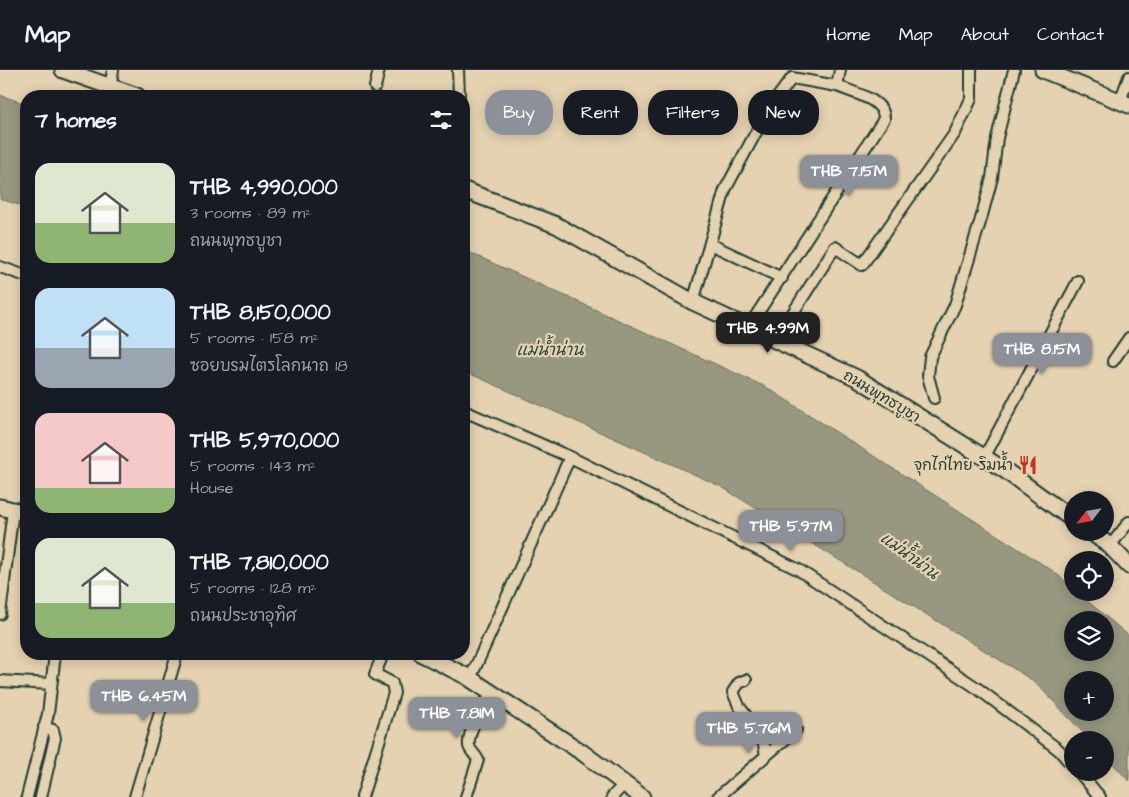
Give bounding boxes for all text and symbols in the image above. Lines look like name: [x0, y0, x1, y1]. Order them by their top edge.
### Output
text: Map: [25, 18, 70, 52]
text: Home: [826, 22, 871, 47]
text: Map: [899, 22, 933, 47]
text: About: [961, 22, 1009, 47]
text: Contact: [1037, 22, 1104, 47]
chip: Buy: [485, 90, 553, 135]
chip: Rent: [563, 90, 638, 135]
chip: Filters: [648, 90, 738, 135]
chip: New: [748, 90, 819, 135]
text: 7 homes: [35, 106, 117, 135]
icon: filters: [427, 106, 455, 134]
pin: THB 7.15M: [792, 154, 906, 197]
text: THB 7.15M: [811, 160, 887, 182]
text: THB 4,990,000: [190, 173, 338, 202]
icon: home: [75, 183, 135, 243]
text: 3 rooms · 89 m²: [190, 202, 311, 224]
text: ถนนพุทธบูชา: [190, 230, 282, 252]
text: THB 8,150,000: [190, 298, 331, 327]
icon: home: [75, 308, 135, 368]
pin: THB 4.99M: [711, 312, 825, 354]
text: THB 4.99M: [727, 317, 809, 339]
text: 5 rooms · 158 m²: [190, 327, 319, 349]
pin: THB 8.15M: [985, 332, 1099, 375]
water label: แม่น้ำน่าน: [516, 335, 584, 361]
text: THB 8.15M: [1004, 338, 1080, 360]
text: ซอยบรมไตรโลกนาถ 18: [190, 355, 348, 377]
street label: ถนนพุทธบูชา: [839, 365, 924, 428]
text: THB 5,970,000: [190, 426, 339, 455]
icon: home: [75, 433, 135, 493]
place label: จุกไก่ไทย ริมน้ำ: [913, 451, 1013, 476]
restaurant icon: จุกไก่ไทย ริมน้ำ: [1017, 454, 1039, 476]
text: 5 rooms · 143 m²: [190, 455, 316, 477]
text: House: [190, 477, 234, 499]
north arrow: [1064, 491, 1114, 541]
map controls: [1064, 491, 1114, 781]
pin: THB 5.97M: [734, 510, 848, 552]
text: THB 5.97M: [749, 515, 833, 537]
water label: แม่น้ำน่าน: [876, 524, 946, 585]
text: THB 7,810,000: [190, 548, 329, 577]
button: locate: [1064, 551, 1114, 601]
icon: home: [75, 558, 135, 618]
text: 5 rooms · 128 m²: [190, 577, 317, 599]
text: ถนนประชาอุทิศ: [190, 605, 296, 627]
button: layers: [1064, 611, 1114, 661]
button: +: [1064, 671, 1114, 721]
pin: THB 6.45M: [87, 680, 201, 722]
text: THB 6.45M: [101, 685, 187, 707]
pin: THB 7.81M: [400, 696, 514, 739]
text: THB 7.81M: [419, 702, 495, 724]
pin: THB 5.76M: [692, 712, 806, 754]
text: THB 5.76M: [707, 717, 791, 739]
button: −: [1064, 731, 1114, 781]

